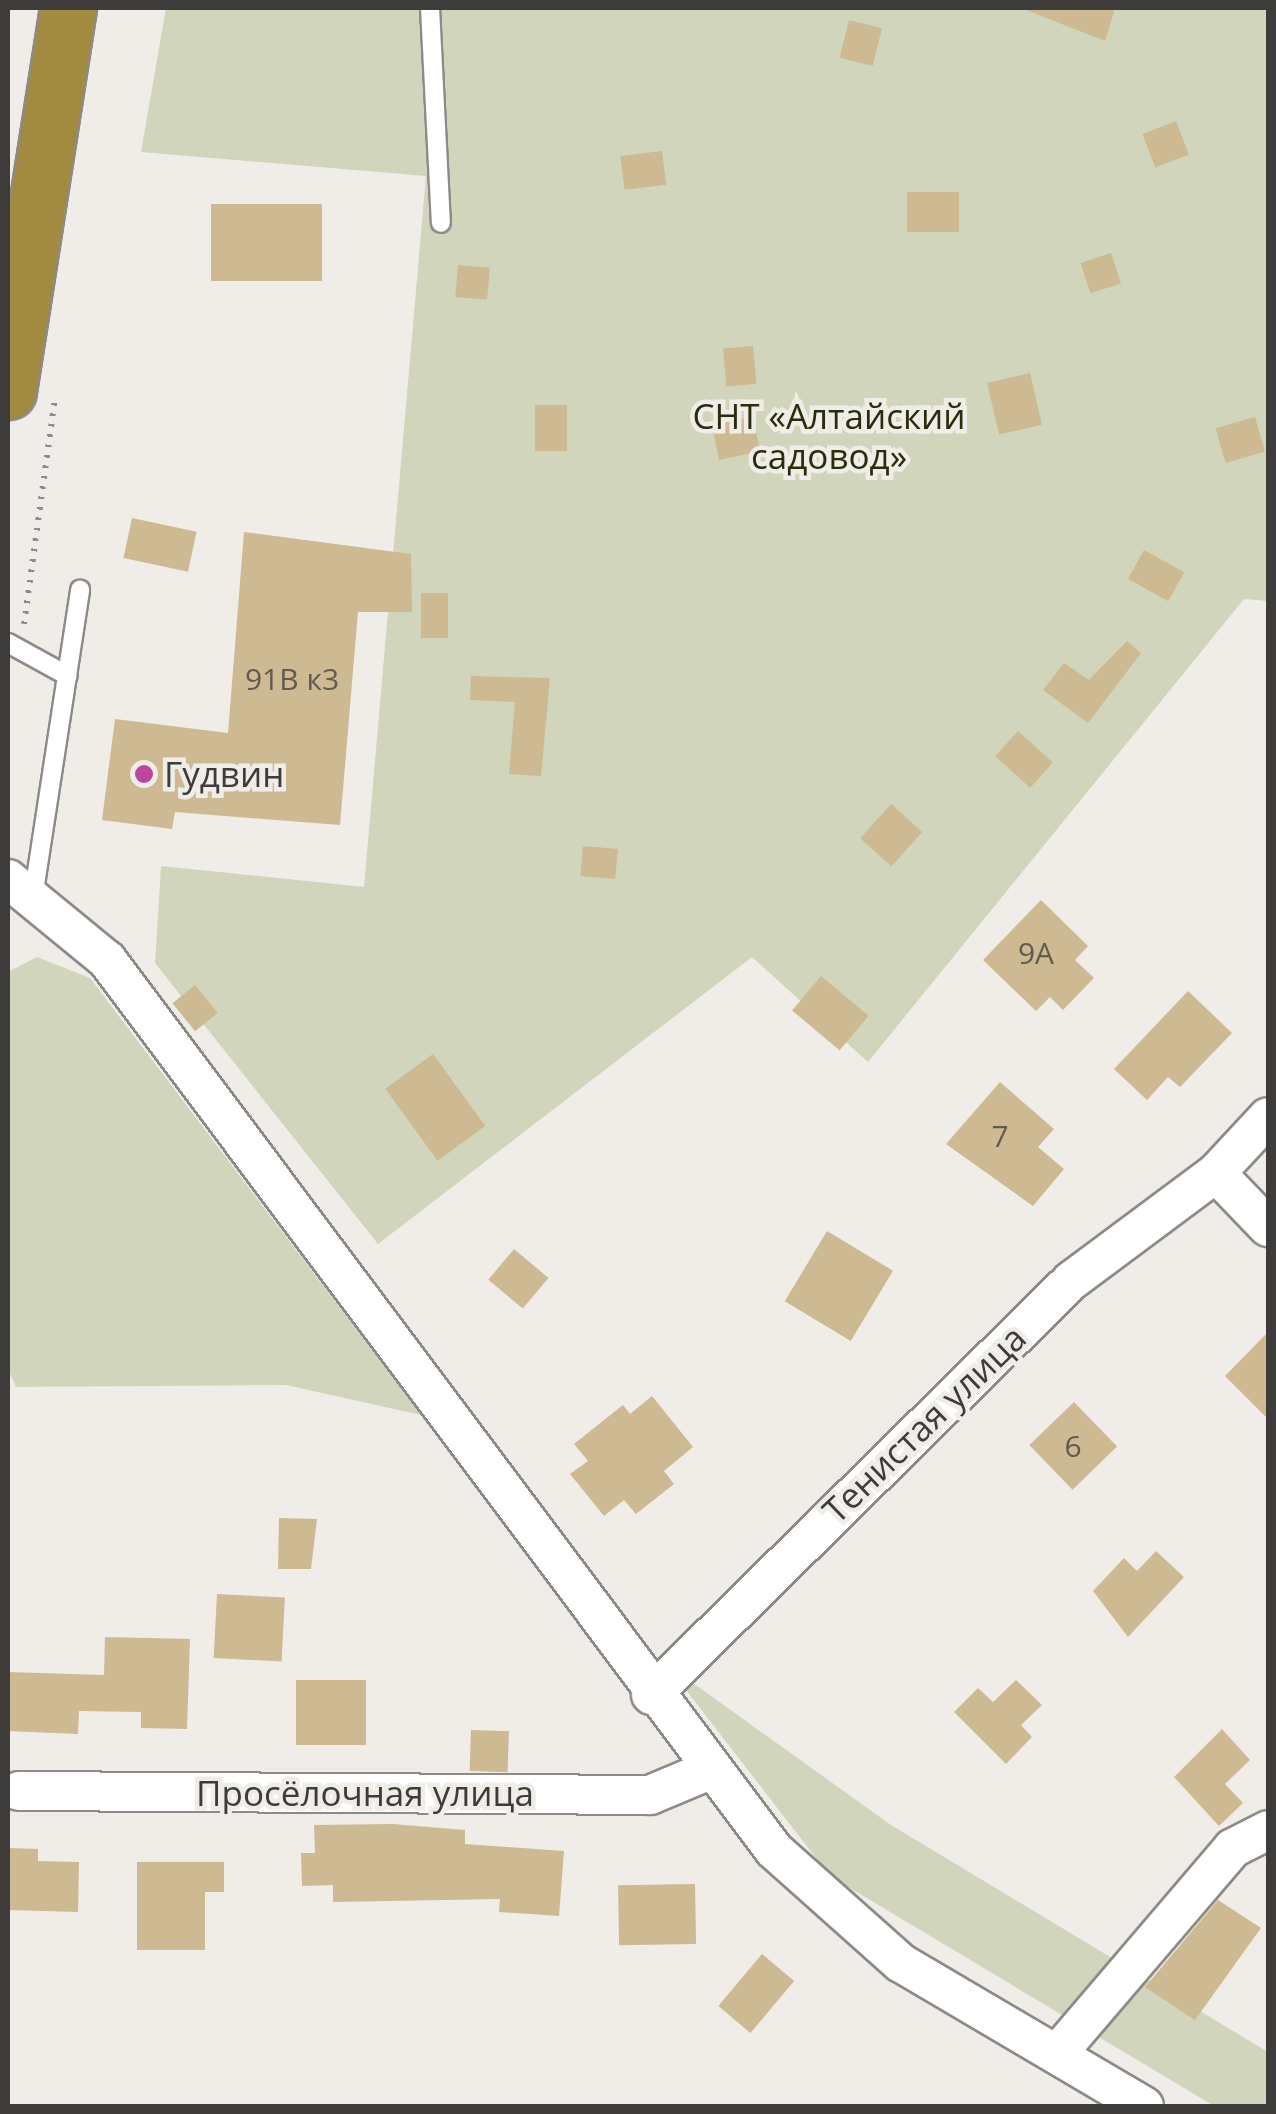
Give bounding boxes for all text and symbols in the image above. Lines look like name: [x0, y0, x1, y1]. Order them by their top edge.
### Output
park label: СНТ «Алтайский садовод»: [692, 395, 966, 477]
house number: 91В к3: [245, 661, 339, 697]
place label: Гудвин: [164, 753, 284, 795]
marker: Гудвин: [133, 763, 155, 785]
house number: 9А: [1018, 935, 1054, 971]
house number: 7: [991, 1118, 1009, 1154]
street label: Тенистая улица: [814, 1317, 1034, 1531]
house number: 6: [1064, 1428, 1082, 1464]
street label: Просёлочная улица: [196, 1772, 534, 1814]

